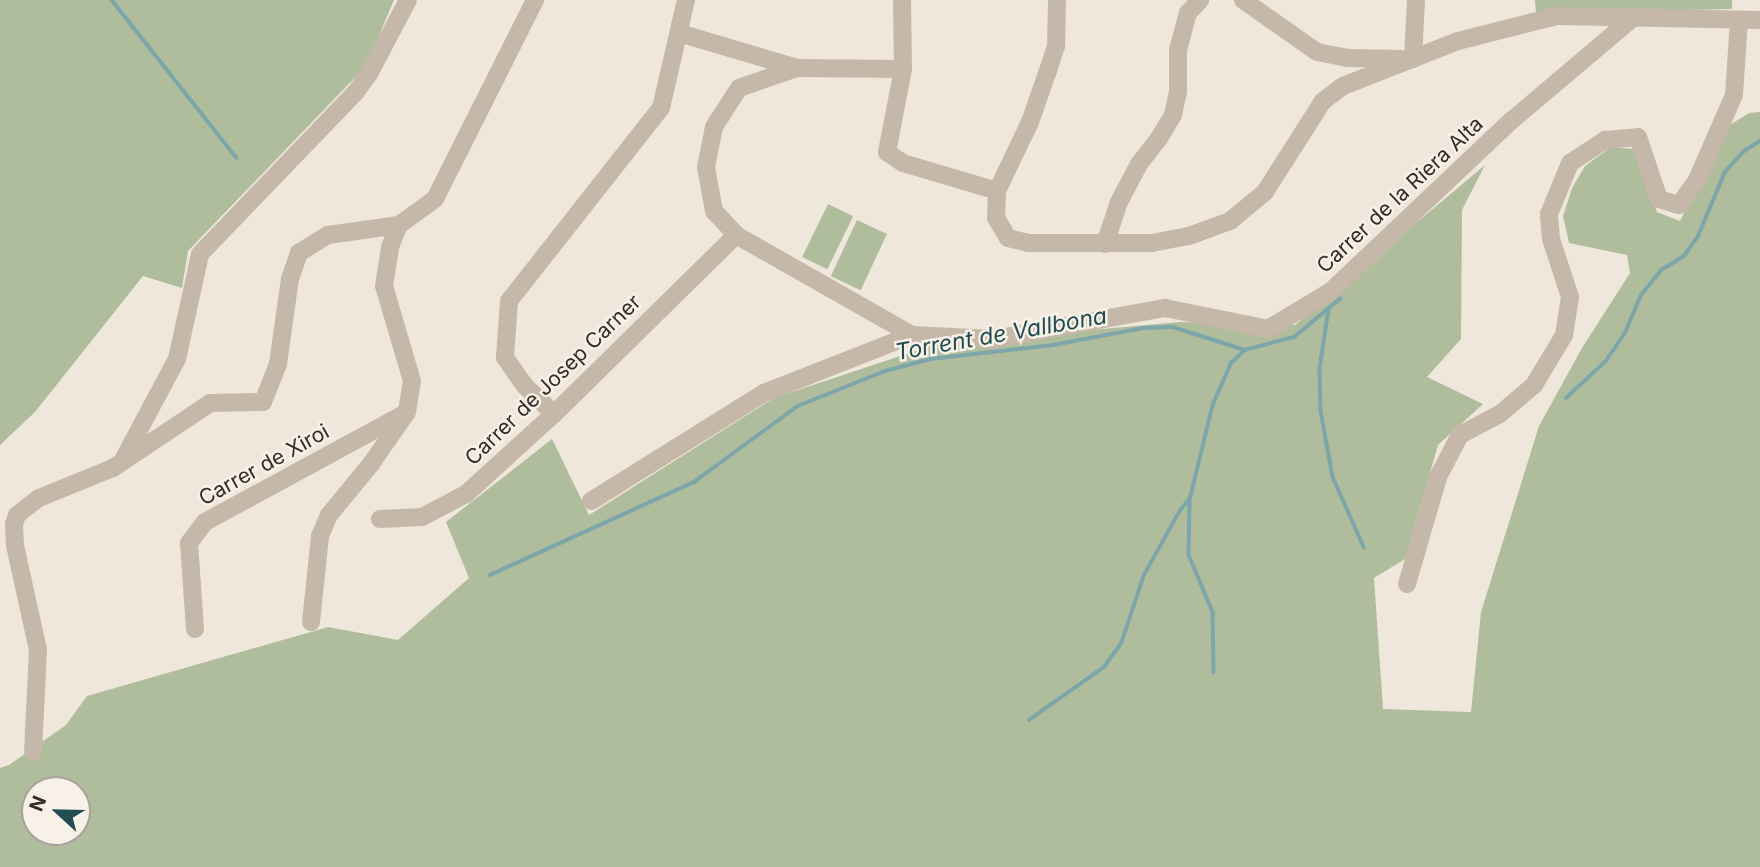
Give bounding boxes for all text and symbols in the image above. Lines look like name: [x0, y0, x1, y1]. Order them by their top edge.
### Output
street label: Carrer de la Riera Alta: [1312, 111, 1488, 279]
street label: Carrer de Josep Carner: [460, 289, 646, 471]
water label: Torrent de Vallbona: [893, 302, 1109, 366]
street label: Carrer de Xiroi: [195, 419, 333, 511]
north arrow: [21, 776, 91, 846]
text: N: [25, 793, 51, 815]

